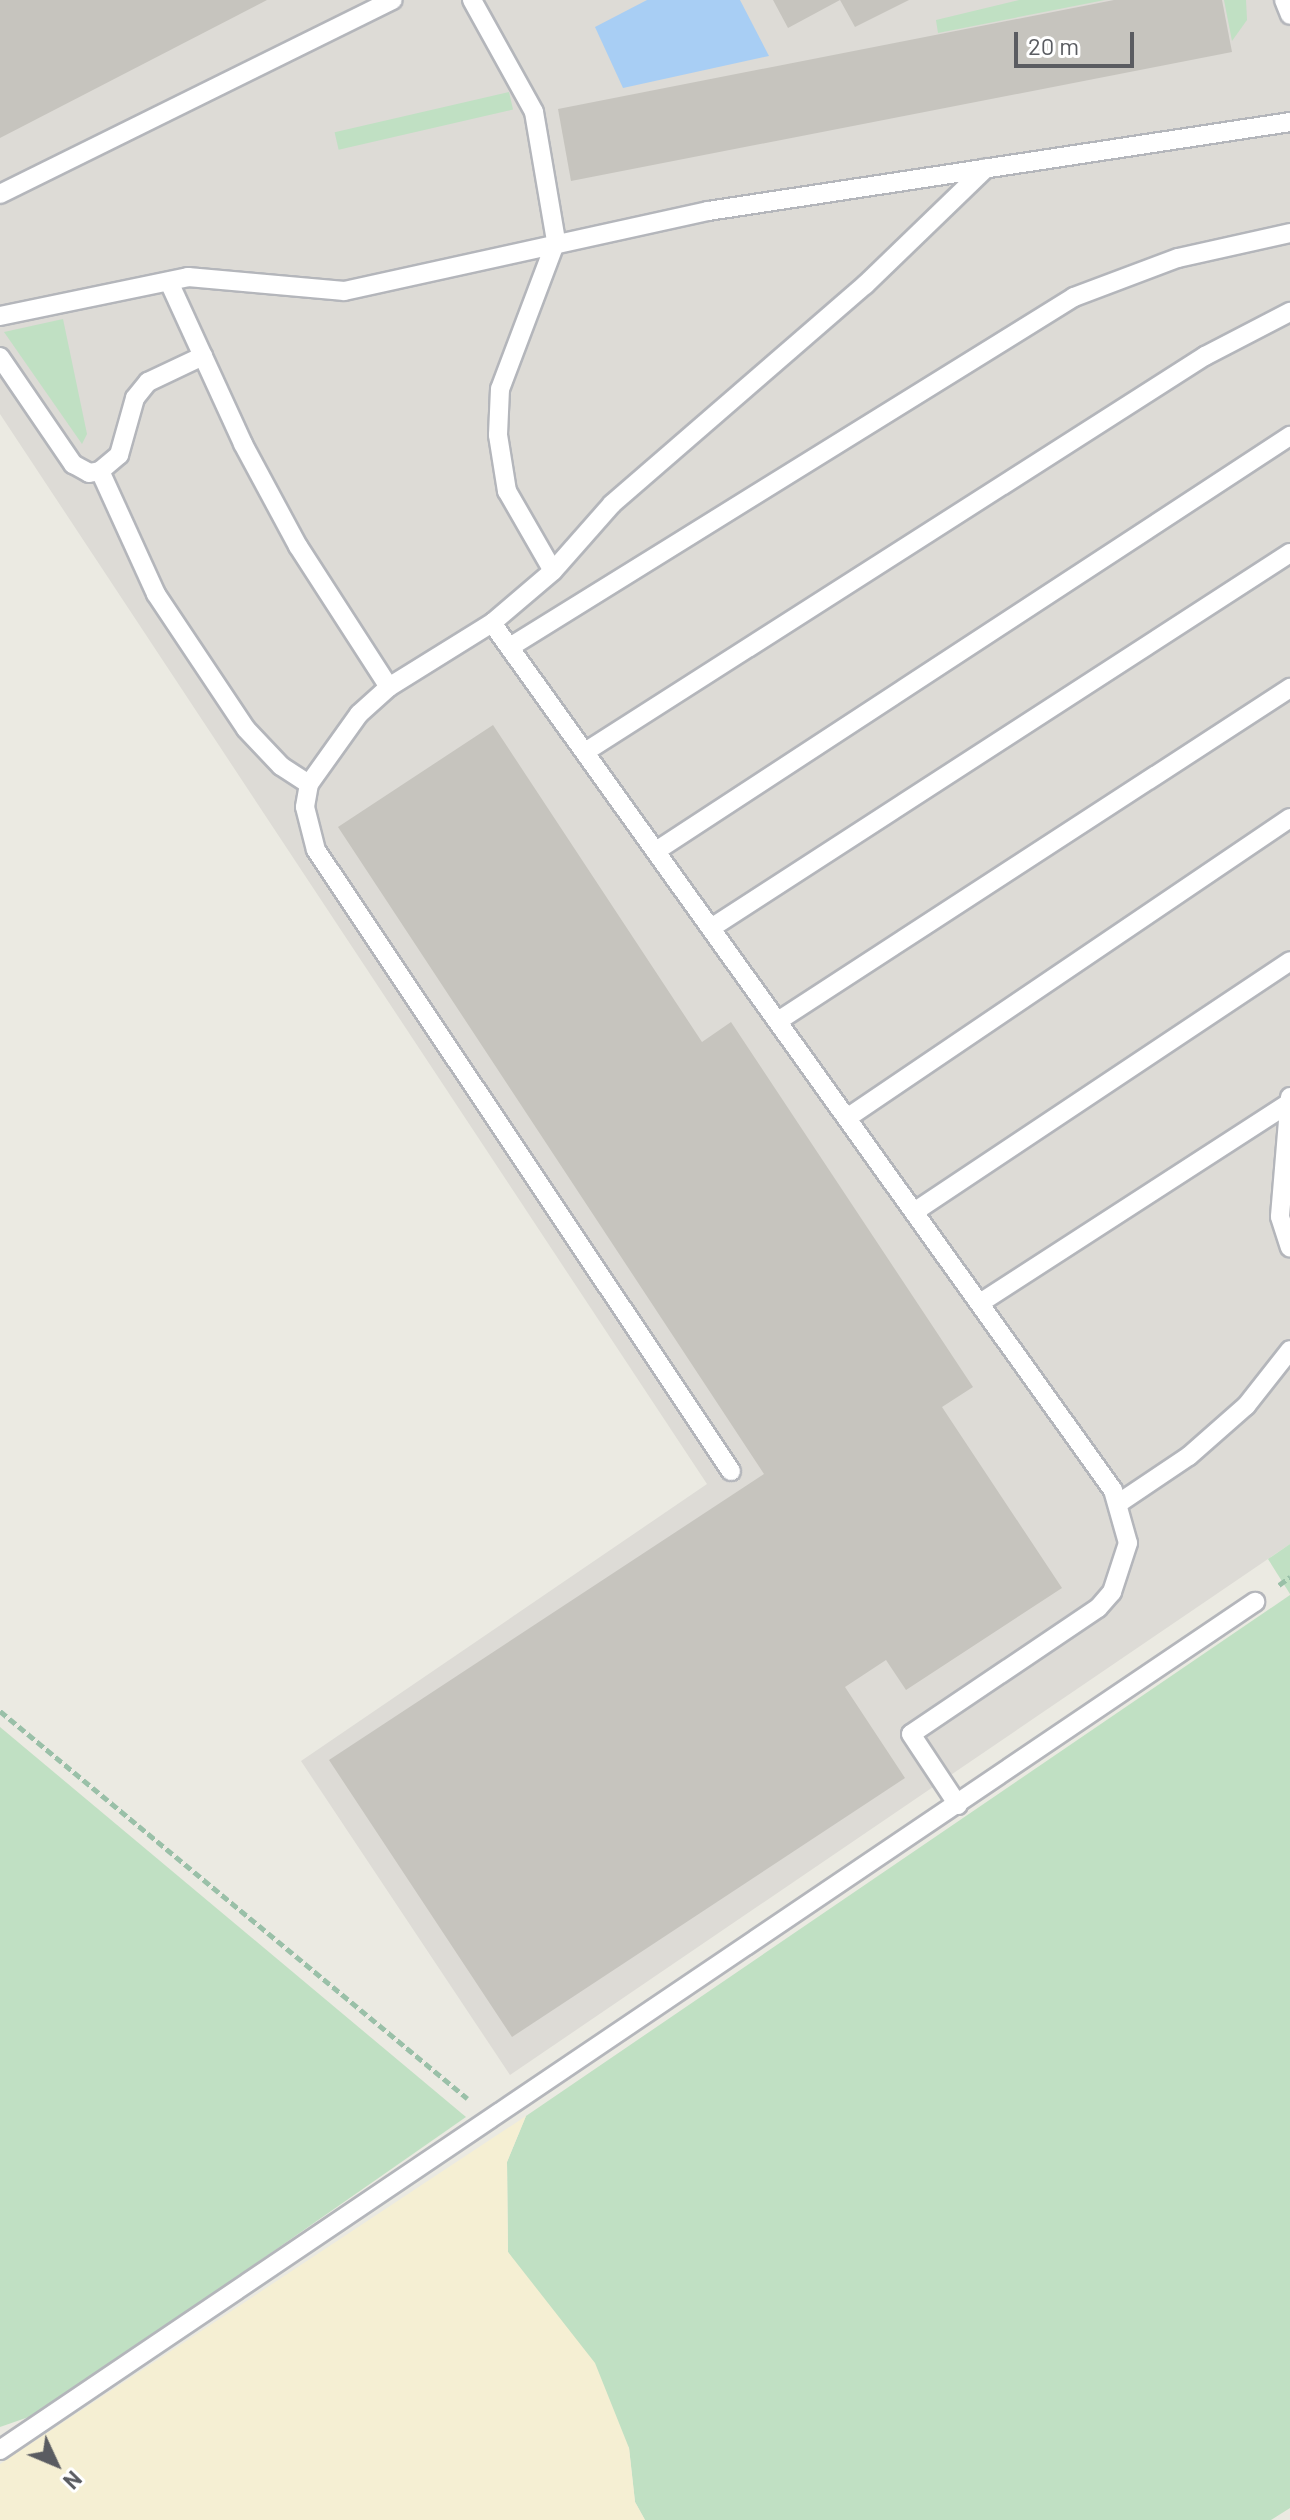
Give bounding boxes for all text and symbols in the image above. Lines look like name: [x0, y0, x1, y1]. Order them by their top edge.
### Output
scale bar: [1018, 16, 1138, 66]
text: 20 m: [1028, 31, 1079, 60]
north arrow: [16, 2424, 96, 2504]
text: N: [59, 2466, 88, 2495]

